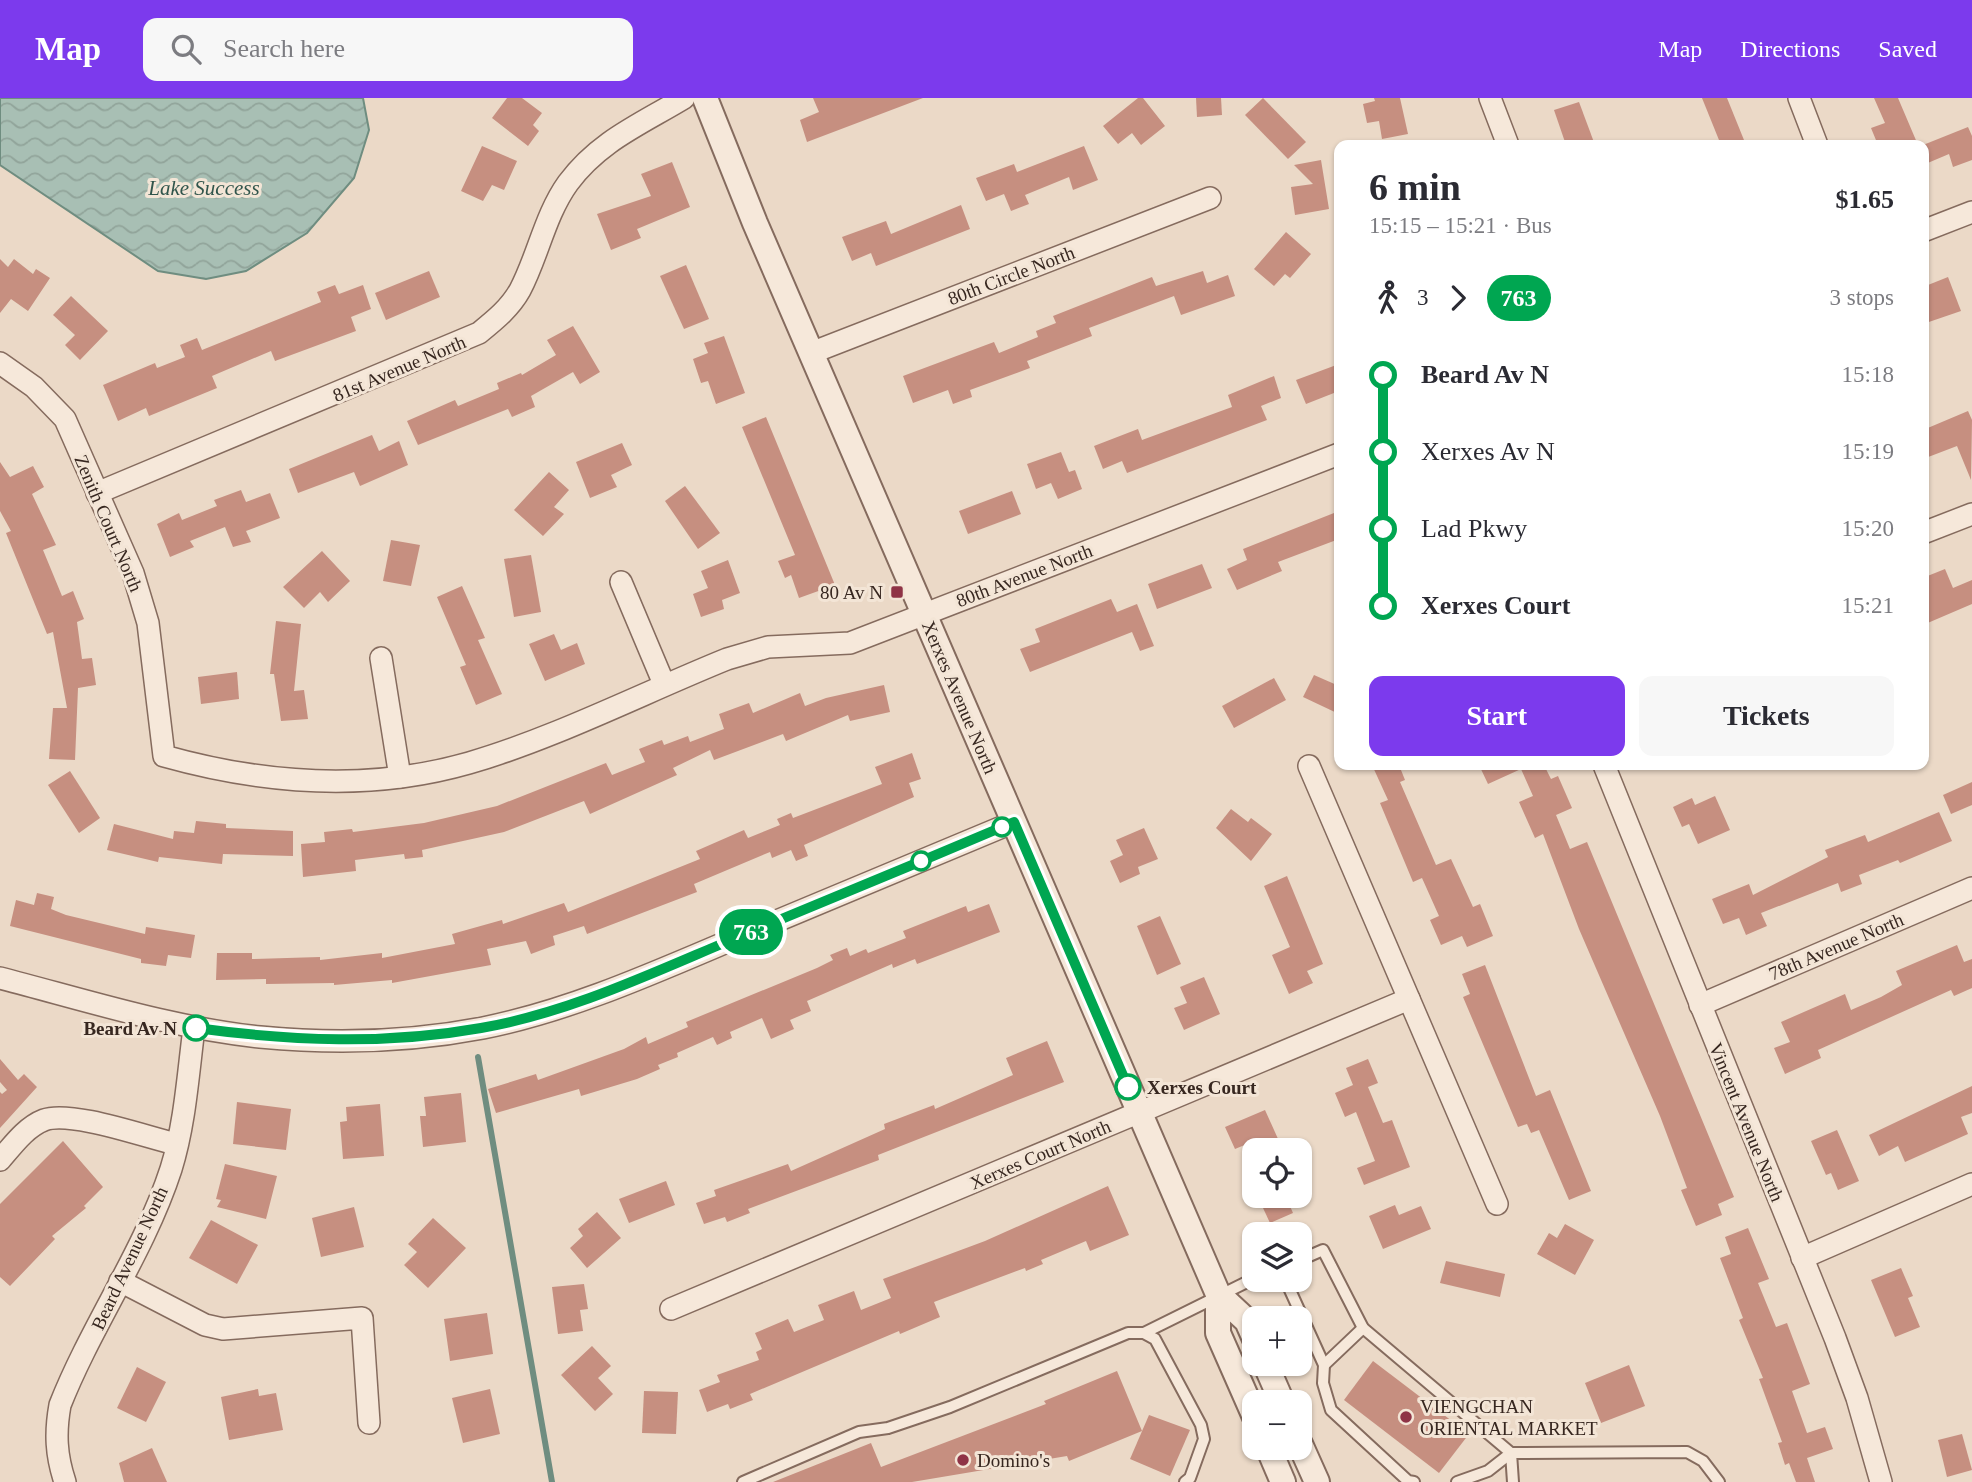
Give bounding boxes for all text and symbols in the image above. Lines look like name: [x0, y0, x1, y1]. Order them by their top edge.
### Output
search box: [143, 18, 633, 81]
icon: search: [167, 30, 205, 68]
text: Map: [35, 31, 101, 67]
text: Search here: [223, 34, 345, 63]
text: Map: [1658, 36, 1702, 62]
text: Directions: [1740, 36, 1840, 62]
text: Saved: [1878, 36, 1937, 62]
text: 6 min: [1369, 166, 1461, 208]
water label: Lake Success: [147, 176, 260, 200]
text: $1.65: [1836, 185, 1894, 214]
text: 15:15 – 15:21 · Bus: [1369, 213, 1552, 238]
street label: 80th Circle North: [945, 241, 1078, 309]
icon: walk: [1369, 279, 1407, 317]
icon: forward: [1439, 279, 1477, 317]
text: 3: [1417, 285, 1429, 310]
text: 763: [1501, 285, 1537, 311]
text: 3 stops: [1829, 285, 1894, 310]
street label: 81st Avenue North: [330, 331, 469, 406]
text: Beard Av N: [1421, 360, 1549, 389]
text: 15:18: [1842, 362, 1894, 387]
text: Xerxes Av N: [1421, 437, 1555, 466]
text: 15:19: [1842, 439, 1894, 464]
street label: Zenith Court North: [70, 452, 147, 595]
text: Lad Pkwy: [1421, 514, 1527, 543]
text: 15:20: [1842, 516, 1894, 541]
street label: 80th Avenue North: [953, 540, 1096, 611]
place label: 80 Av N: [820, 582, 883, 603]
marker: 80 Av N: [889, 584, 905, 600]
text: Xerxes Court: [1421, 591, 1570, 620]
text: 15:21: [1842, 593, 1894, 618]
street label: Xerxes Avenue North: [918, 617, 1001, 777]
button: Start: [1369, 676, 1625, 756]
button: Tickets: [1639, 676, 1894, 756]
unlabelled marker: [992, 817, 1012, 837]
unlabelled marker: [911, 851, 931, 871]
street label: 78th Avenue North: [1766, 908, 1907, 984]
line badge: 763: [711, 909, 791, 955]
text: 763: [733, 919, 769, 945]
marker: Beard Av N: [183, 1015, 209, 1041]
place label: Beard Av N: [83, 1018, 177, 1039]
street label: Vincent Avenue North: [1705, 1040, 1788, 1205]
marker: Xerxes Court: [1115, 1074, 1141, 1100]
place label: Xerxes Court: [1147, 1077, 1257, 1098]
street label: Xerxes Court North: [967, 1115, 1114, 1194]
map controls: [1242, 1138, 1312, 1460]
button: locate: [1242, 1138, 1312, 1208]
street label: Beard Avenue North: [87, 1183, 172, 1333]
button: layers: [1242, 1222, 1312, 1292]
button: +: [1242, 1306, 1312, 1376]
button: −: [1242, 1390, 1312, 1460]
place label: VIENGCHAN ORIENTAL MARKET: [1420, 1396, 1598, 1439]
marker: VIENGCHAN ORIENTAL MARKET: [1398, 1409, 1414, 1425]
place label: Domino's: [977, 1450, 1050, 1471]
marker: Domino's: [955, 1452, 971, 1468]

